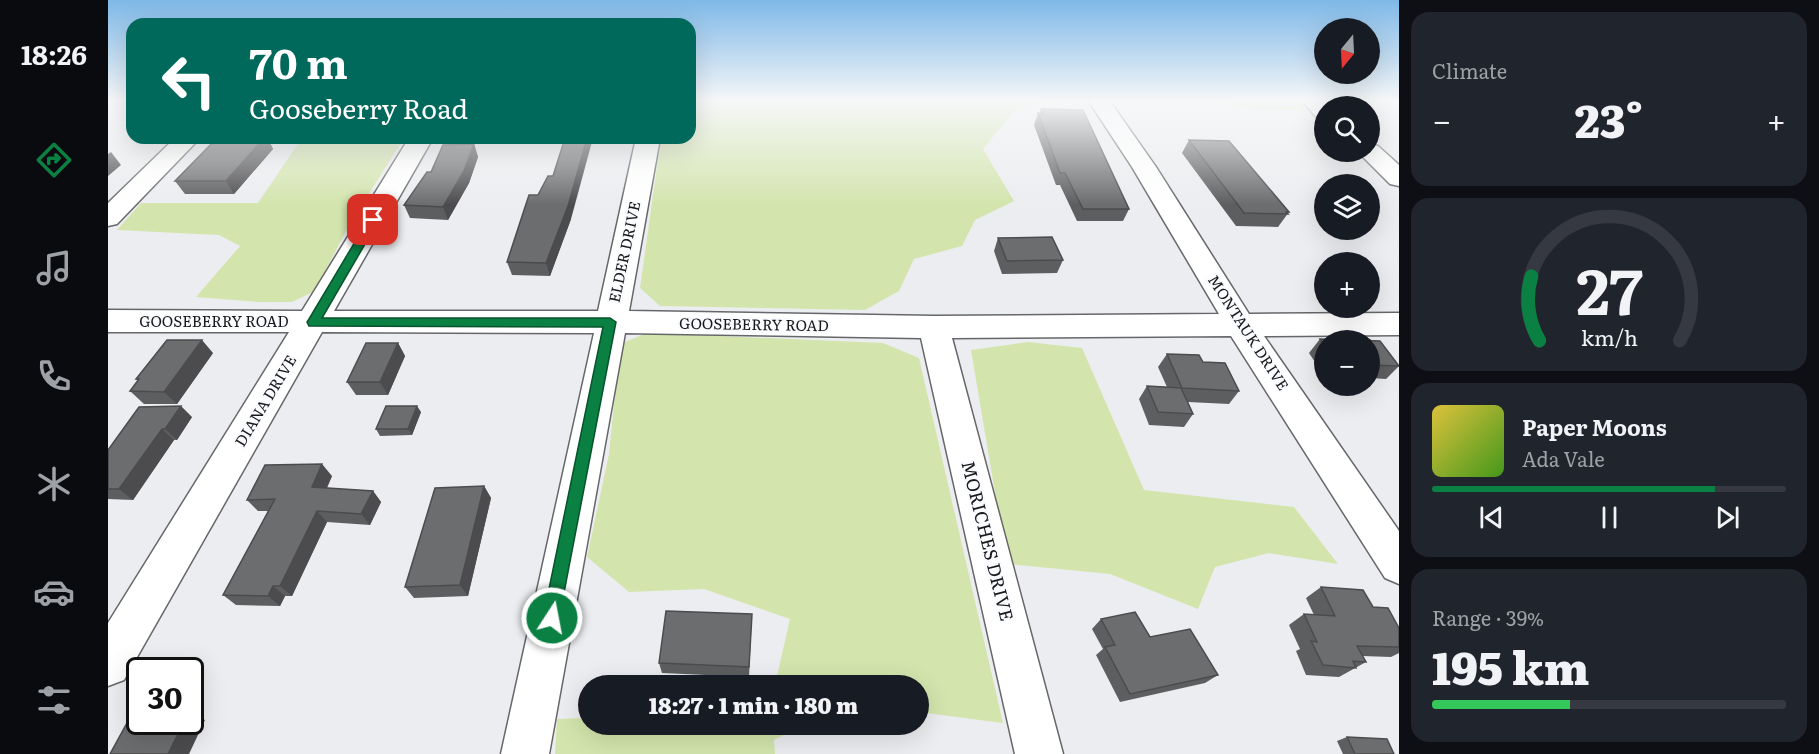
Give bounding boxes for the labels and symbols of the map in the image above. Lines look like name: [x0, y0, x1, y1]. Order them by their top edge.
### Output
north arrow: [1314, 18, 1380, 84]
pin: [347, 194, 398, 245]
street label: ELDER DRIVE: [602, 199, 646, 305]
street label: MONTAUK DRIVE: [1203, 270, 1295, 395]
street label: GOOSEBERRY ROAD: [139, 309, 289, 332]
street label: GOOSEBERRY ROAD: [679, 311, 829, 336]
street label: DIANA DRIVE: [228, 350, 301, 451]
street label: MORICHES DRIVE: [955, 458, 1021, 624]
position arrow: [520, 586, 584, 650]
speed limit sign: 30: [126, 657, 204, 735]

